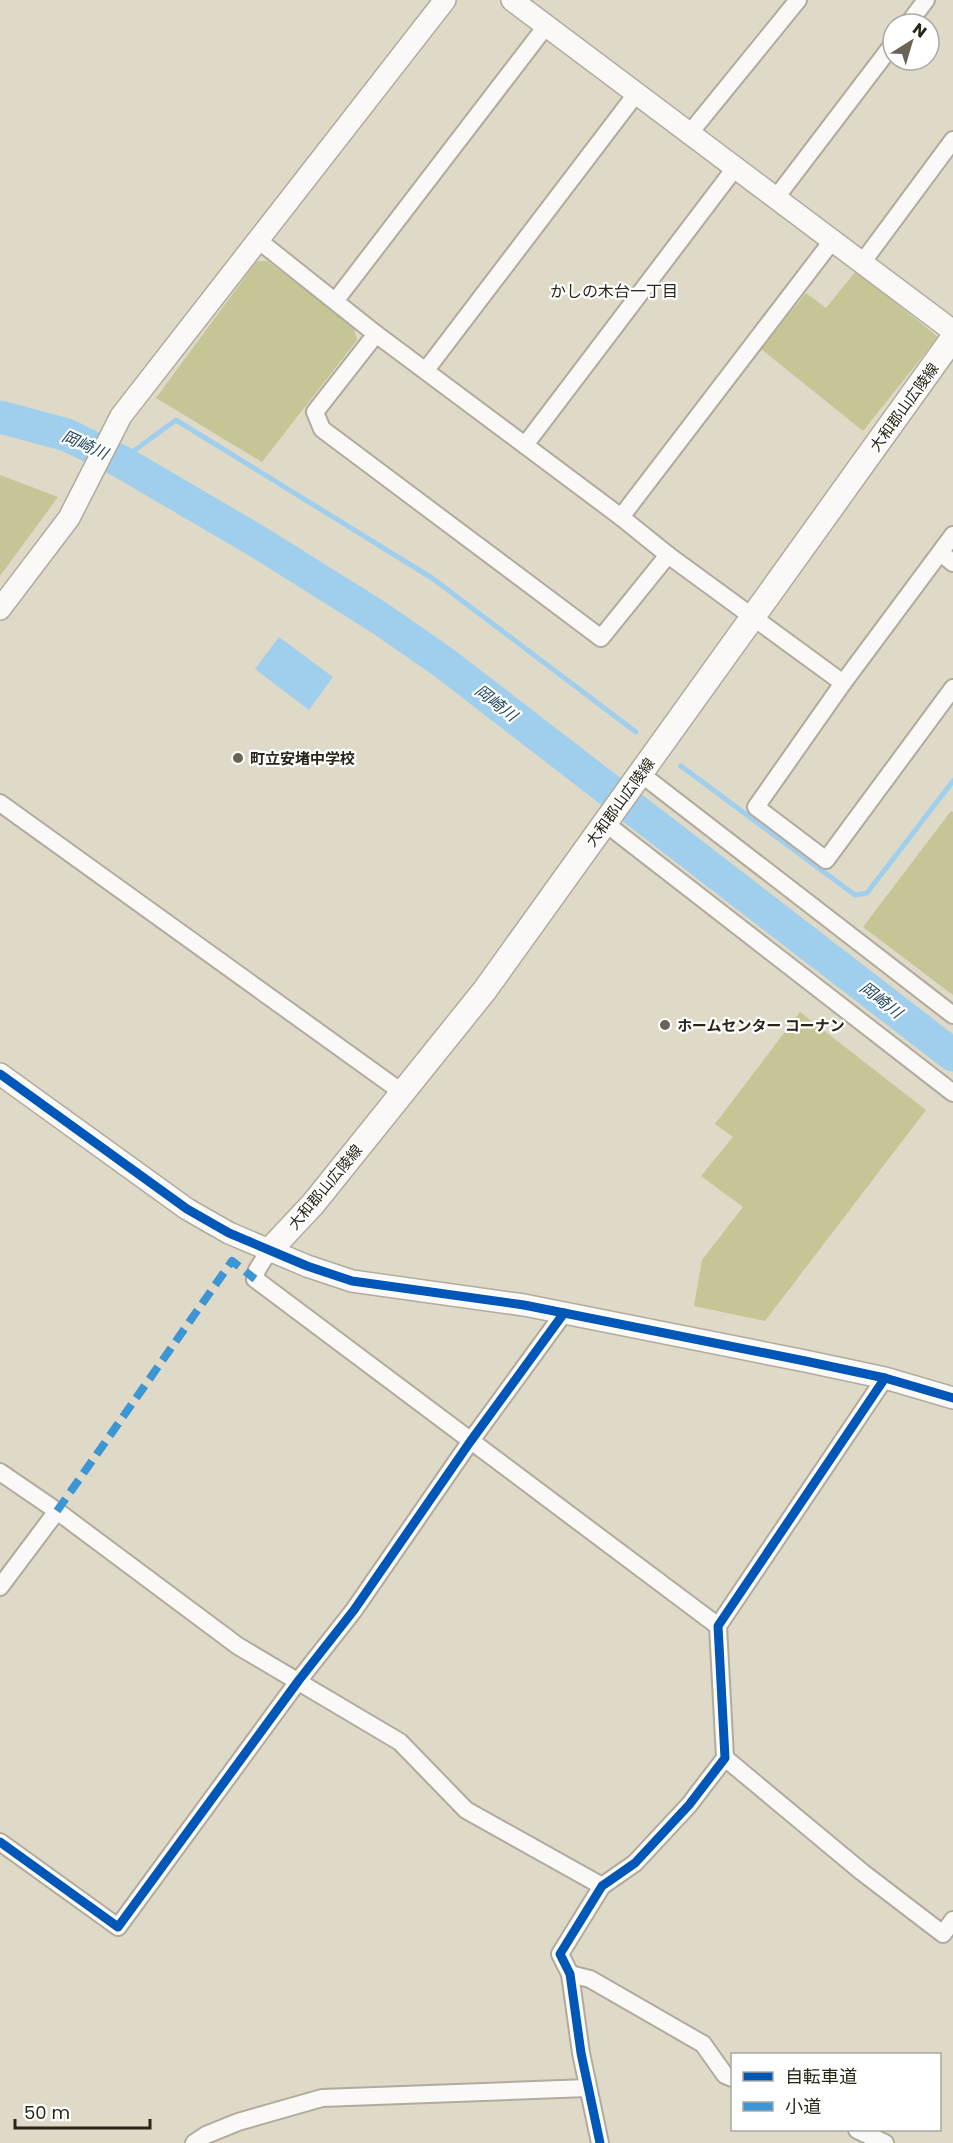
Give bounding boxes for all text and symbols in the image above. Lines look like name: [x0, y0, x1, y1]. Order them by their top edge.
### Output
north arrow: [881, 12, 941, 72]
text: N: [908, 18, 931, 43]
district label: かしの木台一丁目: [550, 280, 678, 303]
street label: 大和郡山広陵線: [865, 358, 943, 456]
water label: 岡崎川: [58, 425, 113, 466]
water label: 岡崎川: [470, 679, 524, 728]
place label: 町立安堵中学校: [250, 748, 355, 769]
marker: 町立安堵中学校: [231, 751, 245, 765]
street label: 大和郡山広陵線: [581, 753, 659, 851]
water label: 岡崎川: [855, 976, 909, 1025]
place label: ホームセンター コーナン: [677, 1015, 845, 1036]
marker: ホームセンター コーナン: [658, 1018, 672, 1032]
street label: 大和郡山広陵線: [283, 1140, 367, 1234]
legend: [731, 2053, 941, 2131]
text: 自転車道: [785, 2064, 857, 2089]
scale bar: [15, 2092, 150, 2130]
text: 小道: [785, 2094, 821, 2119]
text: 50 m: [24, 2100, 70, 2125]

